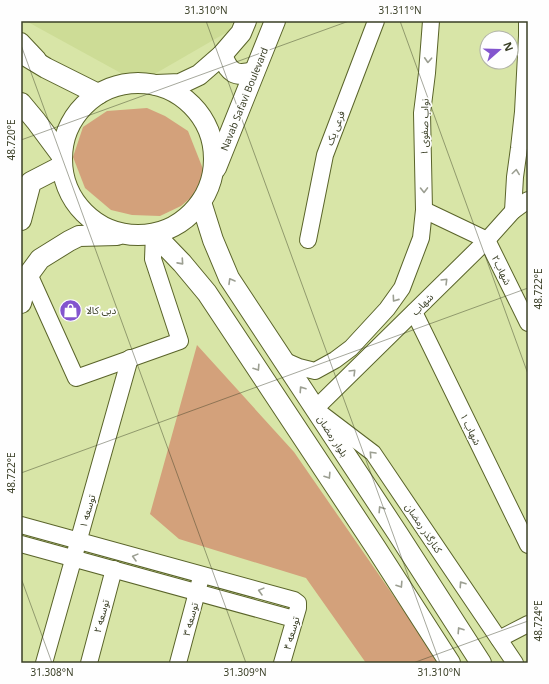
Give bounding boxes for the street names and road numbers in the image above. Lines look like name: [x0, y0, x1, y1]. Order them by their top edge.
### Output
street label: Navab Safavi Boulevard: [217, 45, 271, 153]
street label: نواب صفوی ۱: [417, 98, 432, 156]
street label: فرعی یک: [322, 108, 348, 147]
street label: شهاب۲: [489, 253, 515, 287]
street label: شهاب: [408, 290, 436, 318]
street label: شهاب ۱: [457, 411, 485, 448]
street label: بلوار رمضان: [314, 413, 352, 460]
street label: توسعه ۱: [76, 493, 98, 529]
street label: کنارگذر رمضان: [402, 500, 446, 556]
street label: توسعه ۲: [90, 598, 112, 634]
street label: توسعه ۳: [179, 601, 201, 637]
street label: توسعه ۴: [280, 615, 302, 651]

